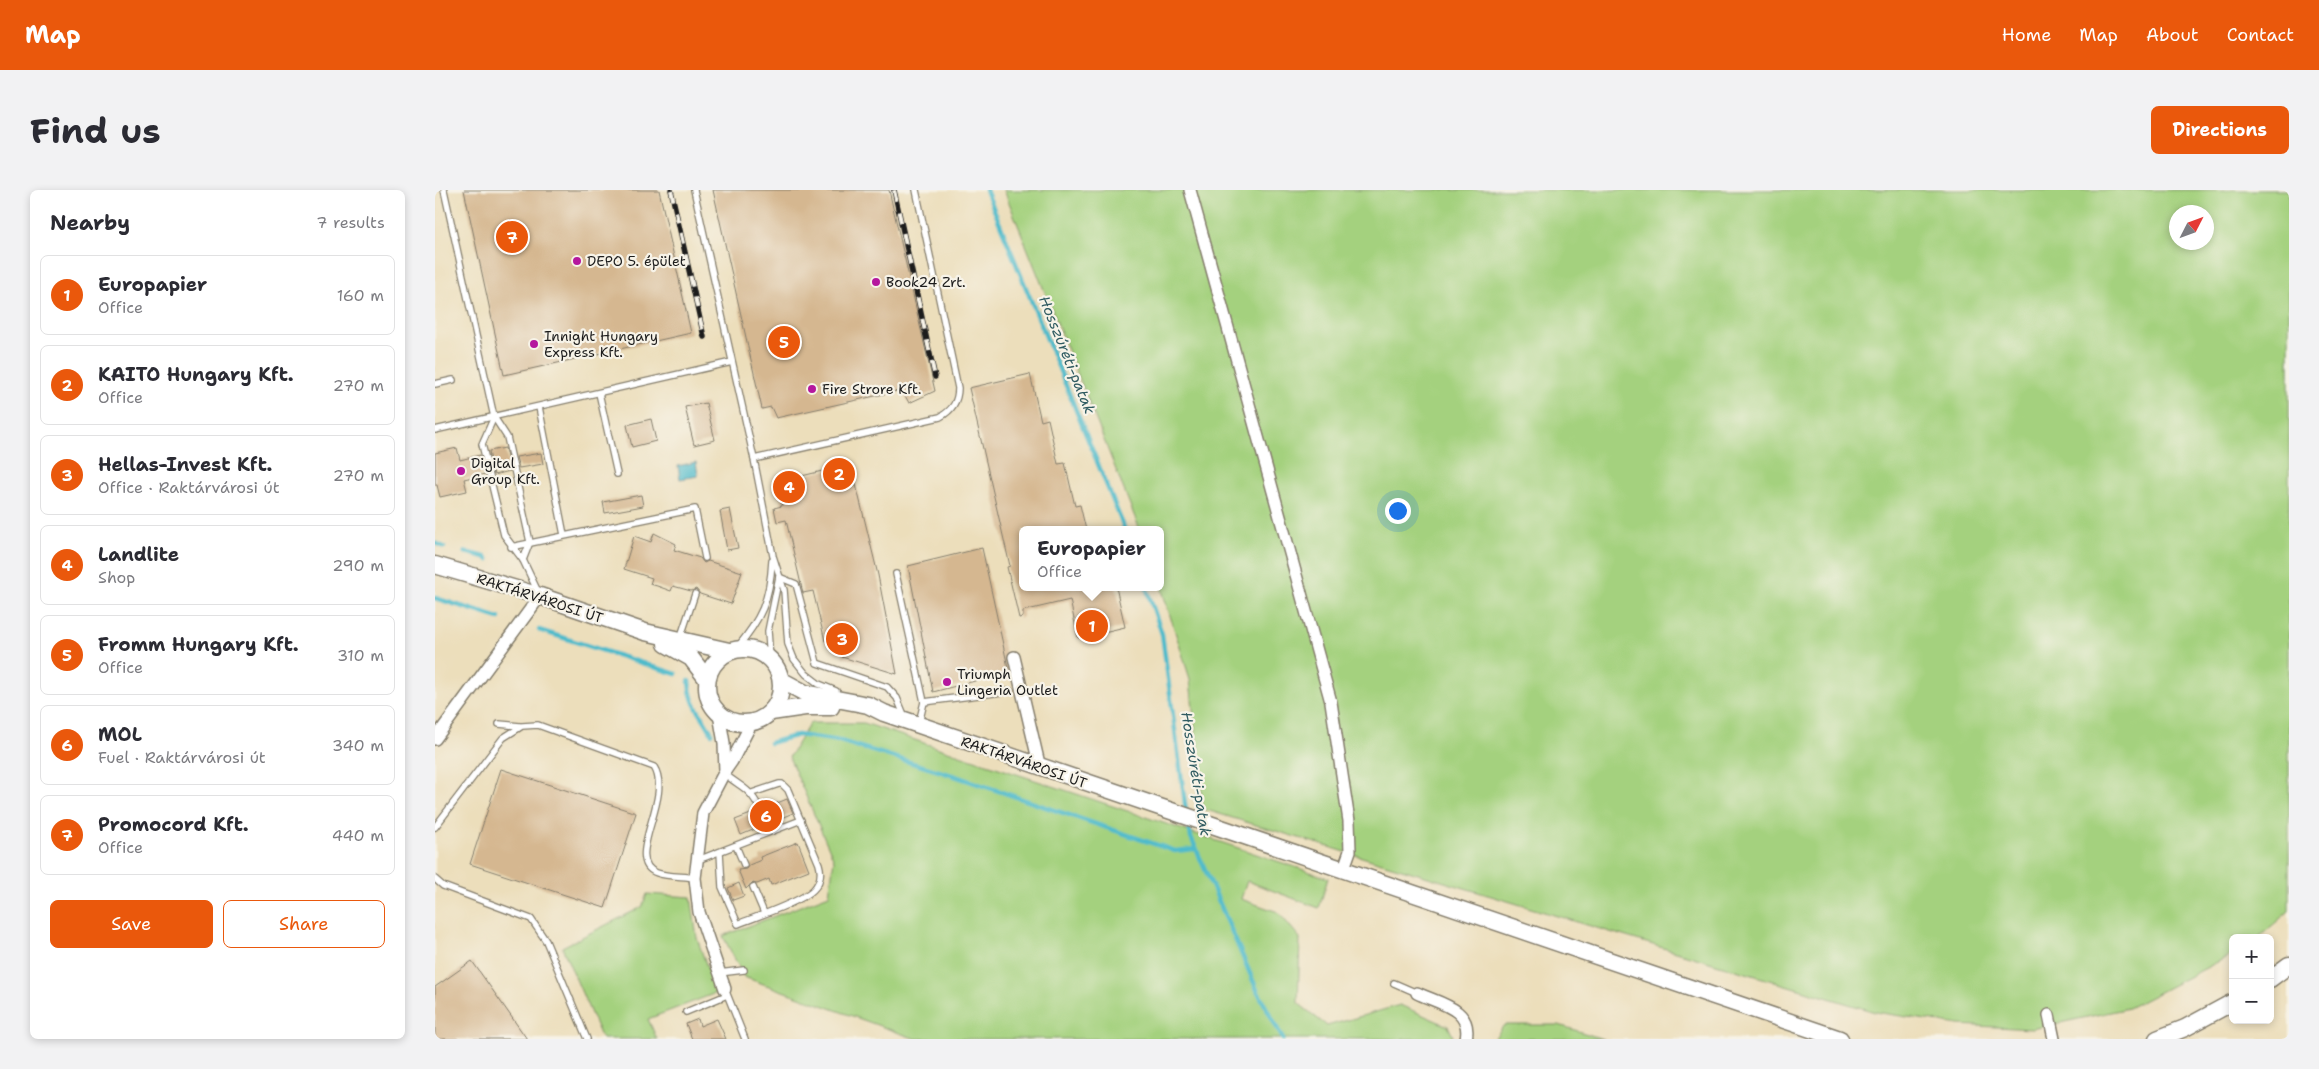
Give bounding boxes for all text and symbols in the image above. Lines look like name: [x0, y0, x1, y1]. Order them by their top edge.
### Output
text: Map: [25, 19, 81, 51]
text: Home: [2002, 23, 2051, 47]
text: Map: [2079, 23, 2118, 47]
text: About: [2146, 23, 2199, 47]
text: Contact: [2227, 23, 2294, 47]
button: Directions: [2151, 106, 2289, 154]
text: Find us: [30, 107, 161, 154]
north arrow: [2169, 205, 2214, 250]
text: Nearby: [50, 209, 130, 237]
text: 7 results: [316, 212, 385, 233]
pin: 7: [496, 218, 528, 256]
place label: DEPO 5. épület: [587, 252, 686, 270]
marker: DEPO 5. épület: [571, 255, 583, 267]
text: Europapier: [98, 272, 207, 297]
place label: Book24 Zrt.: [886, 273, 966, 291]
marker: Book24 Zrt.: [870, 276, 882, 288]
text: 1: [63, 285, 71, 306]
text: 160 m: [337, 285, 384, 306]
water label: Hosszúréti-patak: [1034, 293, 1100, 417]
text: Office: [98, 297, 143, 318]
pin: 5: [768, 323, 800, 361]
place label: Innight Hungary Express Kft.: [544, 327, 658, 361]
marker: Innight Hungary Express Kft.: [528, 338, 540, 350]
text: KAITO Hungary Kft.: [98, 362, 294, 387]
text: 2: [61, 375, 73, 396]
text: 270 m: [333, 375, 384, 396]
place label: Fire Strore Kft.: [822, 380, 921, 398]
marker: Fire Strore Kft.: [806, 383, 818, 395]
text: Office: [98, 387, 143, 408]
text: Hellas-Invest Kft.: [98, 452, 273, 477]
place label: Digital Group Kft.: [471, 454, 540, 488]
pin: 2: [823, 455, 855, 493]
text: 3: [61, 465, 73, 486]
text: 270 m: [333, 465, 384, 486]
marker: Digital Group Kft.: [455, 465, 467, 477]
pin: 4: [773, 468, 805, 506]
text: Office · Raktárvárosi út: [98, 477, 280, 498]
your location: [1385, 498, 1411, 524]
popup: [1019, 526, 1164, 591]
text: Europapier: [1037, 536, 1146, 561]
text: Landlite: [98, 542, 179, 567]
text: 4: [61, 555, 73, 576]
text: 290 m: [332, 555, 384, 576]
text: Office: [1037, 561, 1082, 582]
text: Shop: [98, 567, 135, 588]
street label: RAKTÁRVÁROSI ÚT: [474, 569, 606, 627]
pin: 1: [1076, 607, 1108, 645]
pin: 3: [826, 620, 858, 658]
text: Fromm Hungary Kft.: [98, 632, 299, 657]
text: 5: [62, 645, 72, 666]
text: 310 m: [337, 645, 384, 666]
text: Office: [98, 657, 143, 678]
place label: Triumph Lingeria Outlet: [957, 665, 1058, 699]
marker: Triumph Lingeria Outlet: [941, 676, 953, 688]
water label: Hosszúréti-patak: [1176, 710, 1216, 838]
text: MOL: [98, 722, 142, 747]
street label: RAKTÁRVÁROSI ÚT: [959, 732, 1090, 792]
text: 6: [61, 735, 73, 756]
text: 340 m: [332, 735, 384, 756]
text: Fuel · Raktárvárosi út: [98, 747, 266, 768]
pin: 6: [750, 797, 782, 835]
text: Promocord Kft.: [98, 812, 249, 837]
text: 7: [61, 825, 73, 846]
text: 440 m: [332, 825, 384, 846]
text: Office: [98, 837, 143, 858]
button: Save: [50, 900, 213, 948]
button: Share: [223, 900, 385, 948]
map controls: [2229, 934, 2274, 1024]
button: +: [2229, 934, 2274, 979]
button: −: [2229, 979, 2274, 1024]

